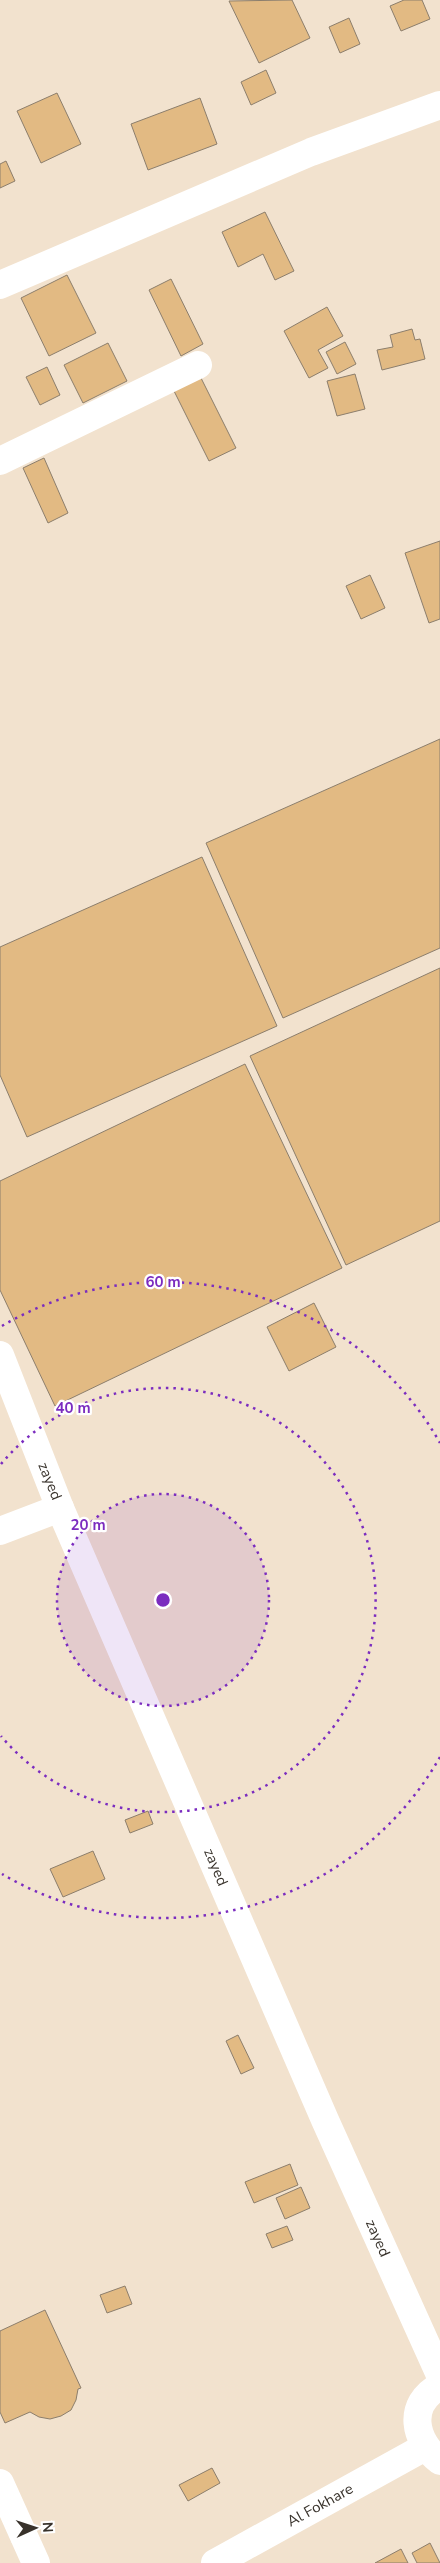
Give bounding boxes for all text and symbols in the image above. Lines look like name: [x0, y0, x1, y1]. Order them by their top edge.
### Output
text: 60 m: [145, 1272, 181, 1292]
text: 40 m: [55, 1398, 91, 1418]
street label: zayed: [33, 1459, 67, 1503]
text: 20 m: [70, 1515, 106, 1535]
centre of rings: [154, 1591, 172, 1609]
street label: zayed: [199, 1845, 233, 1889]
street label: zayed: [361, 2216, 395, 2260]
street label: Al Fokhare: [283, 2479, 357, 2531]
north arrow: [10, 2503, 60, 2553]
text: N: [38, 2522, 57, 2533]

